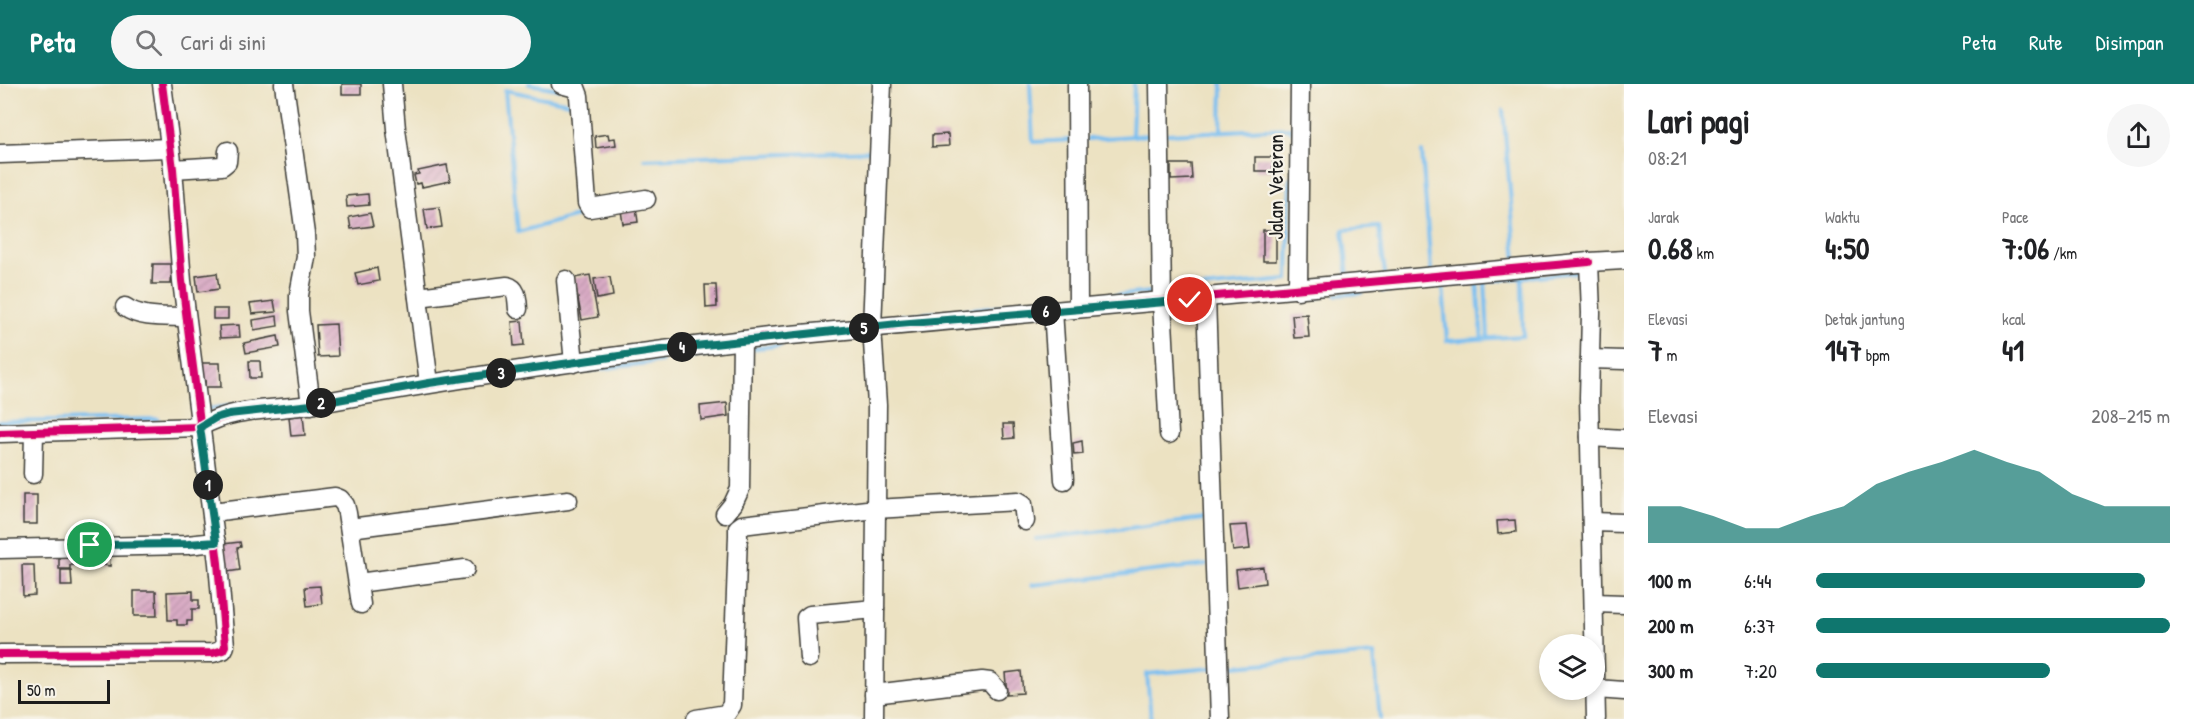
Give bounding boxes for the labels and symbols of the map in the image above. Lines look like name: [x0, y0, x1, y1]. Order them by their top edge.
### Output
street label: Jalan Veteran: [1261, 134, 1290, 240]
pin: [1164, 274, 1215, 325]
pin: 6: [1031, 296, 1061, 326]
pin: 5: [849, 313, 879, 343]
pin: 4: [667, 332, 697, 362]
pin: 3: [486, 358, 516, 388]
pin: 2: [306, 388, 336, 418]
pin: 1: [193, 470, 223, 500]
pin: [64, 519, 115, 570]
scale bar: [18, 677, 110, 704]

